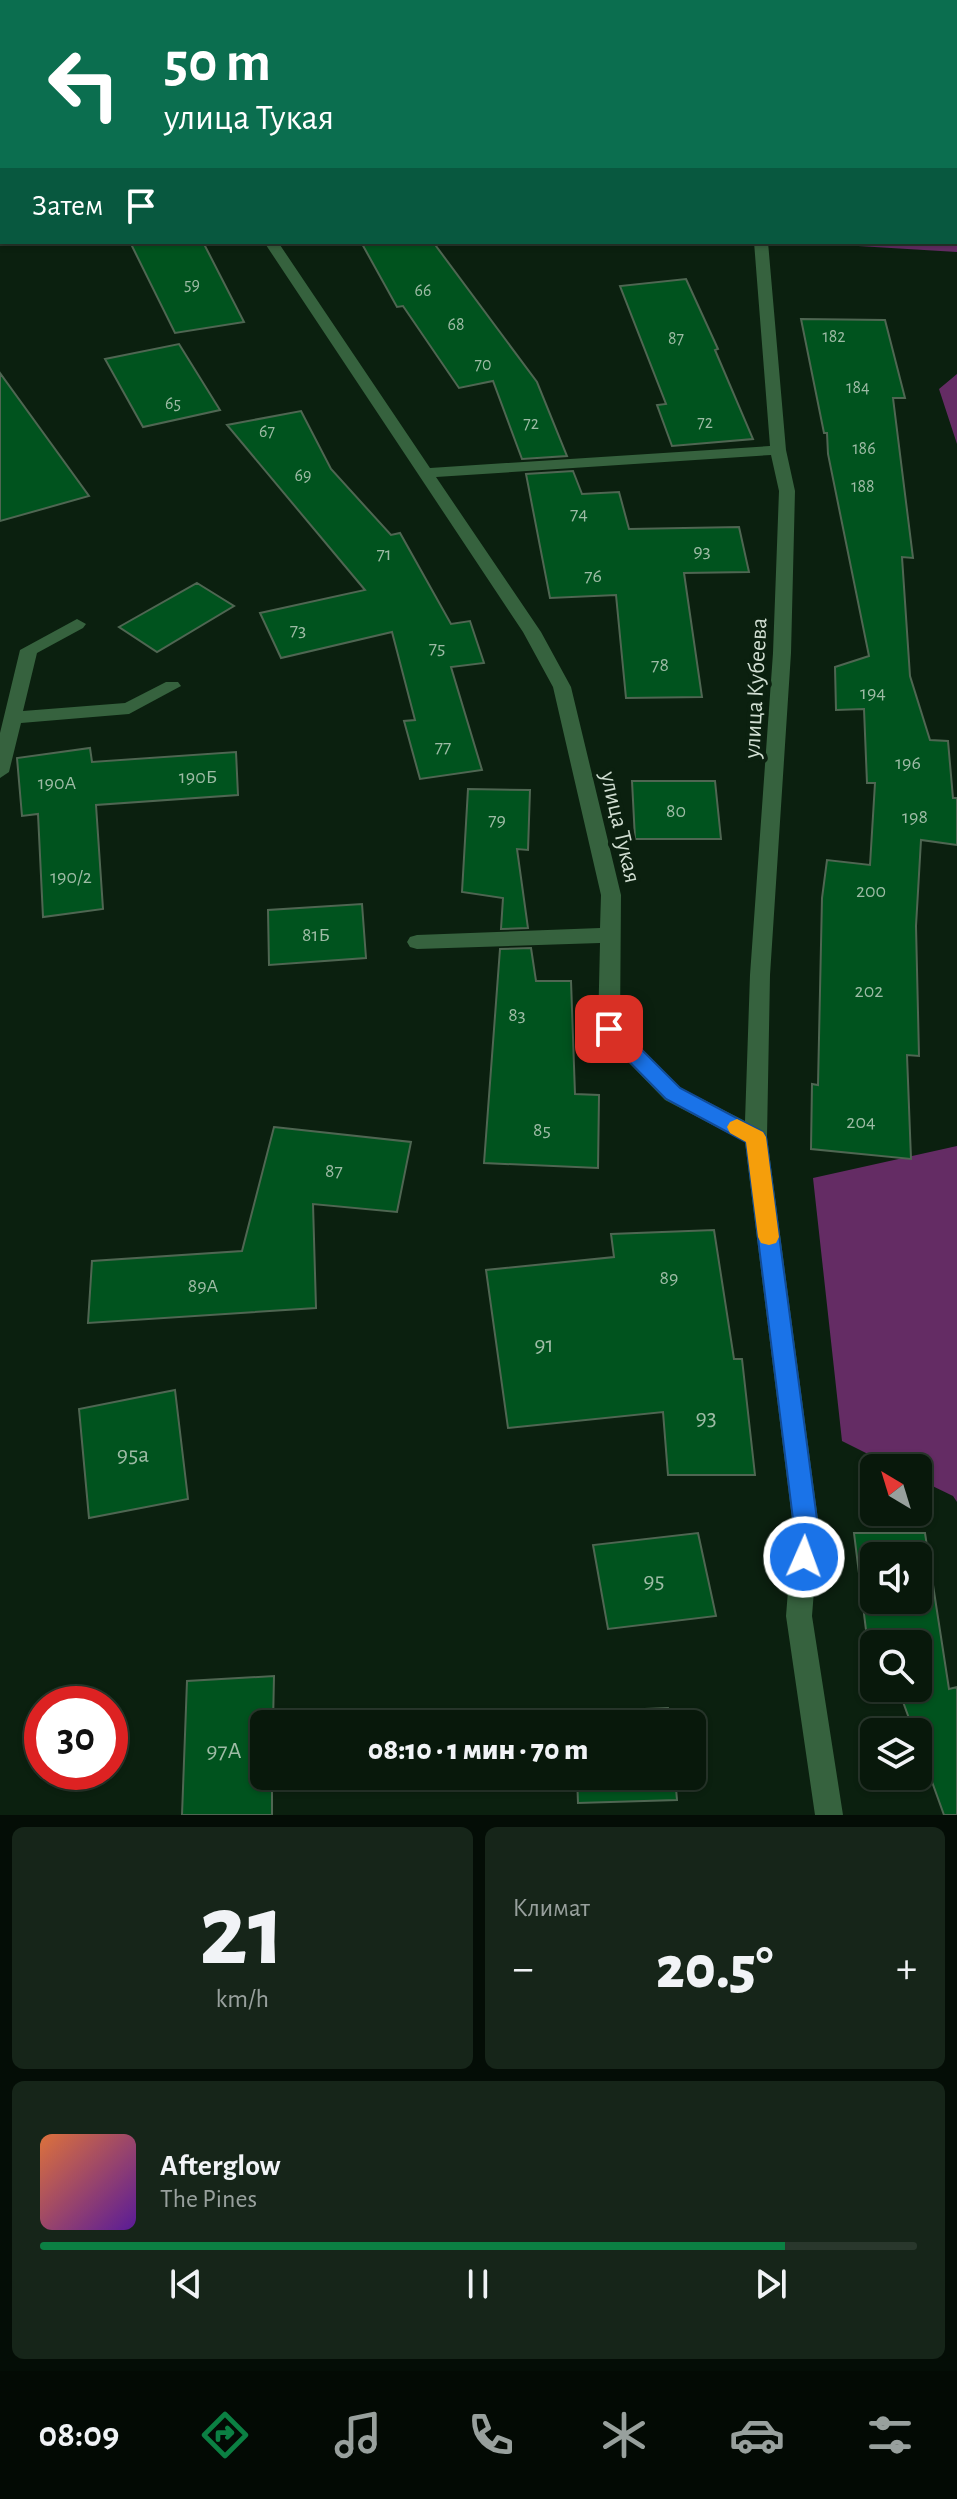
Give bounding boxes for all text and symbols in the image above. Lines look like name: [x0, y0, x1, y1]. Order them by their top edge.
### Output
icon: left: [32, 32, 136, 136]
text: 50 m: [164, 35, 271, 91]
text: улица Тукая: [164, 100, 334, 136]
icon: arrive: [119, 184, 163, 228]
text: Затем: [32, 191, 103, 221]
house number: 59: [184, 276, 200, 294]
house number: 66: [415, 282, 431, 300]
house number: 68: [448, 316, 465, 334]
house number: 182: [823, 328, 845, 346]
house number: 87: [668, 330, 684, 348]
house number: 70: [474, 356, 492, 374]
house number: 184: [846, 379, 870, 397]
house number: 65: [165, 395, 181, 413]
house number: 72: [697, 414, 713, 432]
house number: 72: [523, 415, 539, 433]
house number: 67: [259, 423, 275, 441]
house number: 186: [852, 440, 876, 458]
house number: 69: [295, 467, 311, 485]
house number: 188: [851, 478, 875, 496]
house number: 74: [570, 504, 588, 524]
house number: 93: [693, 541, 711, 561]
house number: 71: [376, 544, 392, 564]
house number: 76: [584, 566, 602, 586]
street label: улица Кубеева: [740, 617, 772, 760]
house number: 73: [290, 620, 306, 640]
house number: 75: [429, 638, 445, 658]
house number: 78: [651, 655, 669, 675]
house number: 194: [860, 683, 886, 703]
house number: 77: [435, 737, 451, 757]
house number: 196: [895, 753, 921, 773]
house number: 190Б: [179, 767, 217, 787]
street label: улица Тукая: [595, 768, 644, 885]
house number: 190А: [38, 773, 77, 793]
house number: 80: [666, 801, 686, 821]
house number: 198: [902, 807, 928, 827]
house number: 79: [488, 810, 506, 830]
house number: 190/2: [50, 867, 92, 887]
house number: 200: [856, 881, 886, 901]
house number: 81Б: [302, 925, 330, 945]
house number: 202: [855, 981, 883, 1001]
pin: [575, 995, 643, 1063]
house number: 83: [508, 1005, 526, 1025]
icon: arrive: [587, 1007, 631, 1051]
house number: 204: [846, 1112, 876, 1132]
house number: 85: [533, 1120, 551, 1140]
house number: 87: [325, 1161, 343, 1181]
house number: 89: [660, 1268, 678, 1288]
house number: 89А: [188, 1276, 219, 1296]
house number: 91: [534, 1333, 554, 1357]
house number: 93: [695, 1406, 717, 1430]
house number: 95а: [117, 1443, 149, 1467]
north arrow: [860, 1454, 932, 1526]
map controls: [860, 1454, 932, 1790]
position arrow: [762, 1515, 846, 1599]
button: sound: [860, 1542, 932, 1614]
house number: 95: [643, 1569, 665, 1593]
button: search: [860, 1630, 932, 1702]
speed limit sign: 30: [24, 1686, 128, 1790]
button: layers: [860, 1718, 932, 1790]
text: 08:10 · 1 мин · 70 m: [368, 1735, 588, 1765]
house number: 97А: [206, 1739, 242, 1763]
text: 21: [199, 1880, 285, 1984]
text: Климат: [513, 1895, 590, 1921]
text: 20.5°: [656, 1939, 773, 1999]
text: −: [513, 1947, 534, 1991]
text: +: [896, 1947, 917, 1991]
text: km/h: [215, 1986, 269, 2012]
text: Afterglow: [160, 2151, 281, 2181]
text: The Pines: [160, 2186, 257, 2212]
icon: previous: [164, 2262, 208, 2306]
icon: pause: [456, 2262, 500, 2306]
icon: next: [749, 2262, 793, 2306]
icon: directions: [197, 2407, 253, 2463]
icon: music: [330, 2407, 386, 2463]
icon: phone: [463, 2407, 519, 2463]
icon: climate: [596, 2407, 652, 2463]
icon: car: [729, 2407, 785, 2463]
icon: filters: [862, 2407, 918, 2463]
text: 08:09: [39, 2417, 119, 2453]

